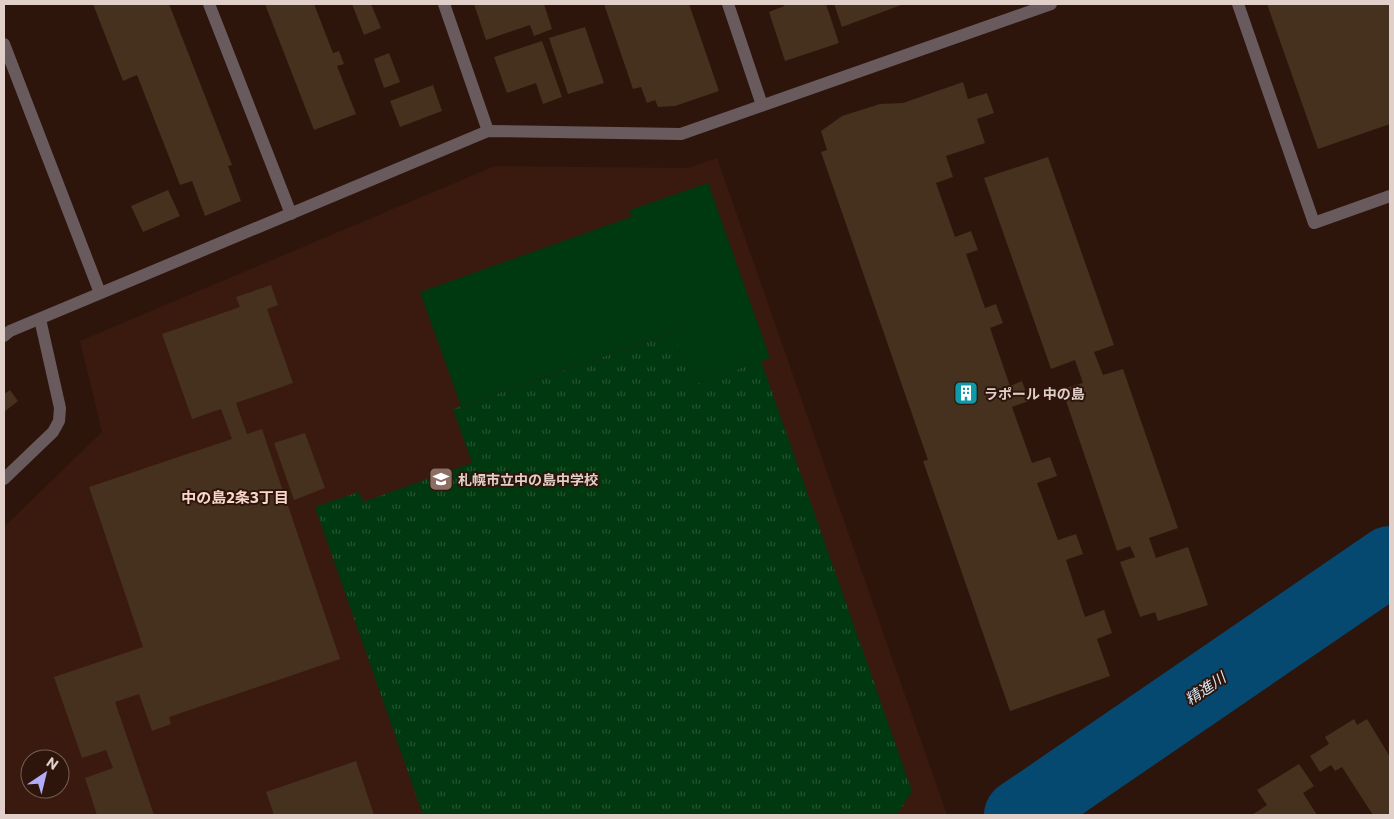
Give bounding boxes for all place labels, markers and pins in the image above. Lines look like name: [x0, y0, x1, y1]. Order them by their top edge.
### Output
building icon: ラポール 中の島: [953, 380, 979, 406]
place label: ラポール 中の島: [984, 385, 1085, 402]
school or university icon: 札幌市立中の島中学校: [428, 466, 454, 492]
place label: 札幌市立中の島中学校: [458, 471, 598, 488]

